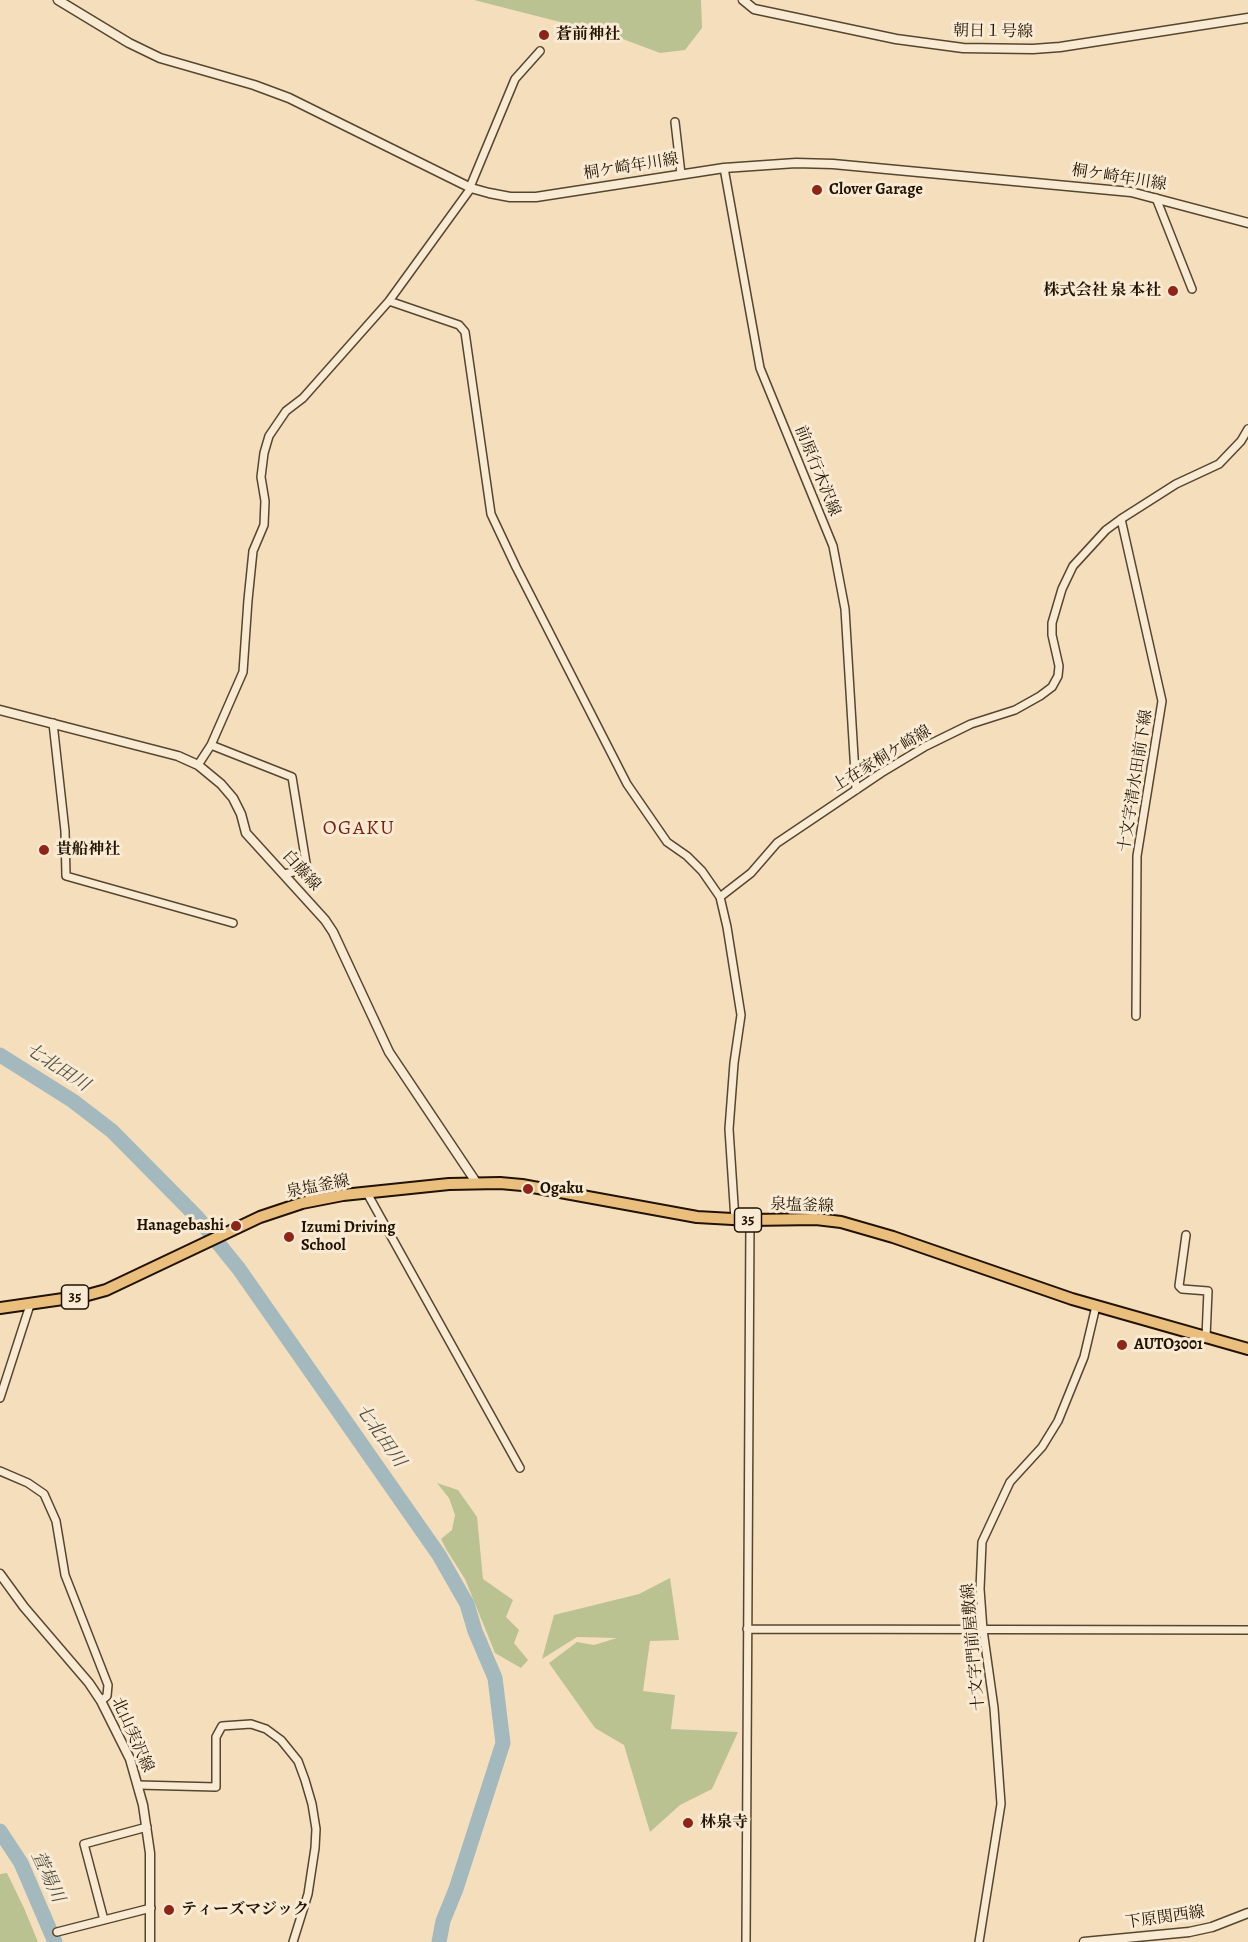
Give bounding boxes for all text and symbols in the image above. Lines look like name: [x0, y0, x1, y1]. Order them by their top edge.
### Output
street label: 朝日１号線: [953, 22, 1033, 42]
place label: 蒼前神社: [556, 25, 620, 45]
marker: 蒼前神社: [537, 28, 551, 42]
street label: 桐ケ崎年川線: [582, 150, 680, 184]
street label: 桐ケ崎年川線: [1070, 161, 1168, 195]
place label: Clover Garage: [829, 180, 923, 200]
marker: Clover Garage: [810, 183, 824, 197]
place label: 株式会社 泉 本社: [1043, 281, 1161, 301]
marker: 株式会社 泉 本社: [1166, 284, 1180, 298]
street label: 前原行木沢線: [790, 423, 844, 519]
street label: 十文字清水田前下線: [1115, 708, 1157, 854]
street label: 上在家桐ケ崎線: [829, 722, 935, 796]
district label: OGAKU: [323, 817, 395, 841]
place label: 貴船神社: [56, 840, 120, 860]
marker: 貴船神社: [37, 843, 51, 857]
street label: 白藤線: [278, 847, 324, 895]
water label: 七北田川: [21, 1039, 93, 1097]
street label: 泉塩釜線: [285, 1171, 351, 1203]
place label: Ogaku: [540, 1179, 584, 1199]
marker: Ogaku: [521, 1182, 535, 1196]
street label: 泉塩釜線: [770, 1195, 834, 1217]
road number: 35: [734, 1208, 762, 1232]
place label: Hanagebashi: [137, 1216, 224, 1236]
place label: Izumi Driving School: [301, 1218, 395, 1256]
marker: Hanagebashi: [229, 1219, 243, 1233]
marker: Izumi Driving School: [282, 1230, 296, 1244]
road number: 35: [62, 1285, 88, 1309]
place label: AUTO3001: [1134, 1335, 1203, 1355]
marker: AUTO3001: [1115, 1338, 1129, 1352]
water label: 七北田川: [351, 1400, 409, 1472]
street label: 十文字門前屋敷線: [959, 1582, 989, 1712]
street label: 北山実沢線: [107, 1695, 157, 1775]
place label: 林泉寺: [700, 1813, 748, 1833]
marker: 林泉寺: [681, 1816, 695, 1830]
water label: 萱場川: [26, 1848, 68, 1906]
place label: ティーズマジック: [181, 1900, 309, 1920]
marker: ティーズマジック: [162, 1903, 176, 1917]
street label: 下原関西線: [1124, 1903, 1206, 1933]

